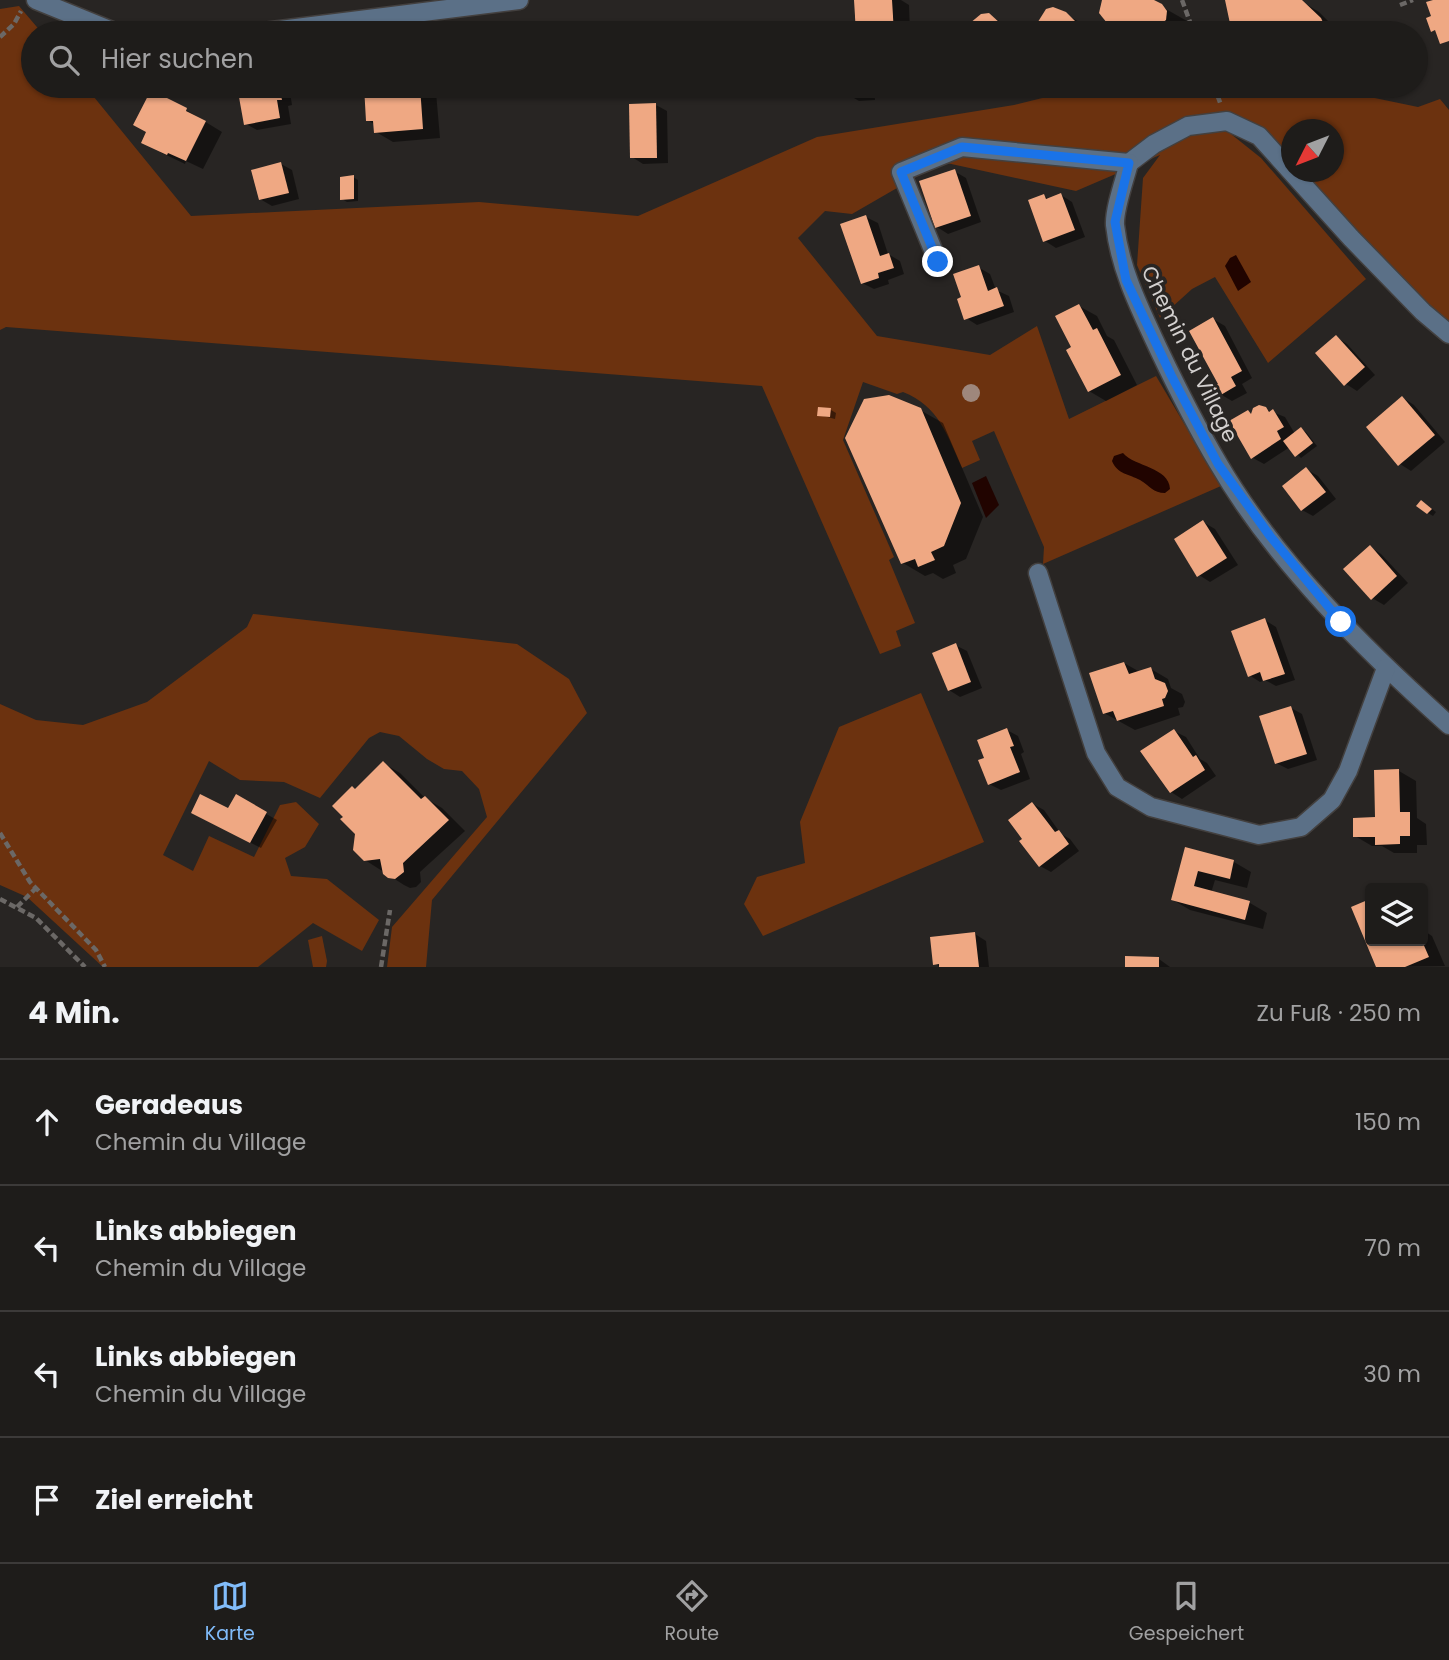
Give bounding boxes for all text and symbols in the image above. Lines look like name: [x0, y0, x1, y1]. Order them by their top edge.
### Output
search box: [21, 21, 1428, 98]
icon: search: [45, 41, 83, 79]
text: Hier suchen: [101, 41, 254, 77]
north arrow: [1281, 119, 1344, 182]
route end: [922, 246, 953, 277]
street label: Chemin du Village: [1135, 261, 1245, 447]
route start: [1325, 606, 1356, 637]
map controls: [1365, 883, 1428, 946]
button: layers: [1365, 883, 1428, 946]
text: 4 Min.: [28, 991, 120, 1034]
text: Zu Fuß · 250 m: [1257, 997, 1421, 1029]
text: Geradeaus: [95, 1087, 243, 1123]
icon: ahead: [28, 1103, 66, 1141]
text: 150 m: [1355, 1106, 1421, 1138]
text: Chemin du Village: [95, 1126, 306, 1158]
text: Links abbiegen: [95, 1213, 297, 1249]
icon: left: [28, 1229, 66, 1267]
text: 70 m: [1364, 1232, 1421, 1264]
text: Chemin du Village: [95, 1252, 306, 1284]
text: Links abbiegen: [95, 1339, 297, 1375]
icon: left: [28, 1355, 66, 1393]
text: 30 m: [1363, 1358, 1421, 1390]
text: Chemin du Village: [95, 1378, 306, 1410]
icon: arrive: [28, 1481, 66, 1519]
text: Ziel erreicht: [95, 1482, 253, 1518]
tab: Karte: [205, 1577, 255, 1648]
tab: Route: [665, 1577, 719, 1648]
tab: Gespeichert: [1129, 1577, 1244, 1648]

